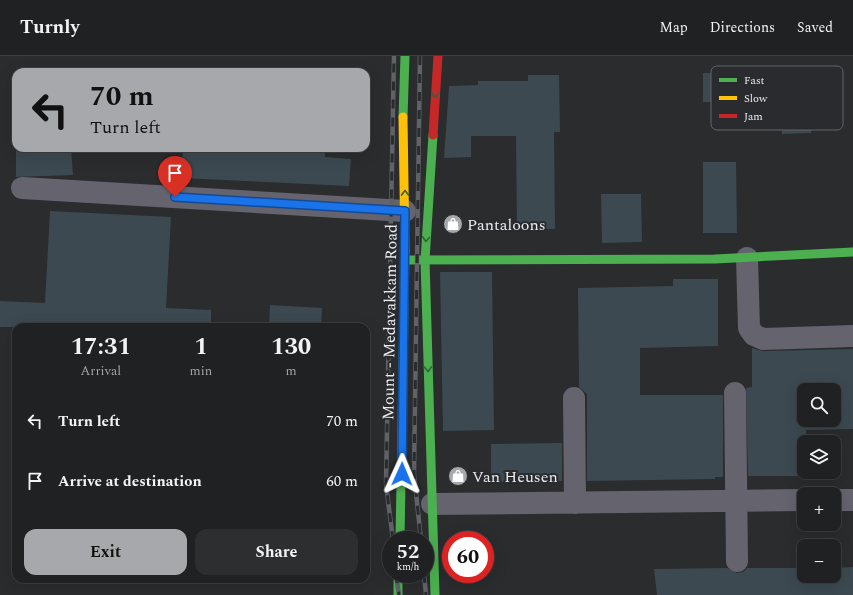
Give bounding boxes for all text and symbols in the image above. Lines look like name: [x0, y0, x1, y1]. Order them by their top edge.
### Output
text: Turnly: [20, 13, 80, 42]
text: Map: [660, 17, 688, 38]
text: Directions: [710, 17, 775, 38]
text: Saved: [797, 17, 833, 38]
legend: [711, 66, 843, 130]
text: Fast: [744, 72, 765, 89]
text: 70 m: [90, 75, 154, 118]
icon: left: [24, 84, 76, 136]
text: Slow: [744, 90, 768, 107]
one-way arrow: [431, 92, 440, 98]
text: Jam: [744, 108, 763, 125]
text: Turn left: [90, 114, 161, 141]
pin: [158, 156, 192, 197]
icon: arrive: [164, 162, 186, 184]
one-way arrow: [401, 190, 409, 196]
shop icon: Pantaloons: [442, 213, 464, 235]
place label: Pantaloons: [467, 213, 546, 237]
street label: Mount - Medavakkam Road: [376, 224, 404, 420]
one-way arrow: [422, 236, 430, 242]
text: 17:31: [71, 329, 131, 365]
text: 1: [194, 329, 208, 365]
text: 130: [271, 329, 311, 365]
text: Arrival: [81, 361, 121, 381]
text: min: [190, 361, 212, 381]
text: m: [286, 361, 297, 381]
one-way arrow: [424, 366, 432, 372]
map controls: [797, 383, 841, 583]
button: search: [797, 383, 841, 427]
icon: left: [24, 410, 46, 432]
text: Turn left: [58, 410, 120, 433]
text: 70 m: [326, 410, 358, 433]
button: layers: [797, 435, 841, 479]
position arrow: [381, 453, 423, 495]
shop icon: Van Heusen: [447, 465, 469, 487]
place label: Van Heusen: [472, 465, 558, 489]
icon: arrive: [24, 470, 46, 492]
text: Arrive at destination: [58, 470, 202, 493]
text: 60 m: [326, 470, 358, 493]
button: +: [797, 487, 841, 531]
button: Exit: [24, 529, 187, 575]
button: Share: [195, 529, 358, 575]
speed limit sign: 60: [442, 531, 494, 583]
text: 52: [397, 537, 419, 567]
button: −: [797, 539, 841, 583]
text: km/h: [397, 559, 419, 575]

